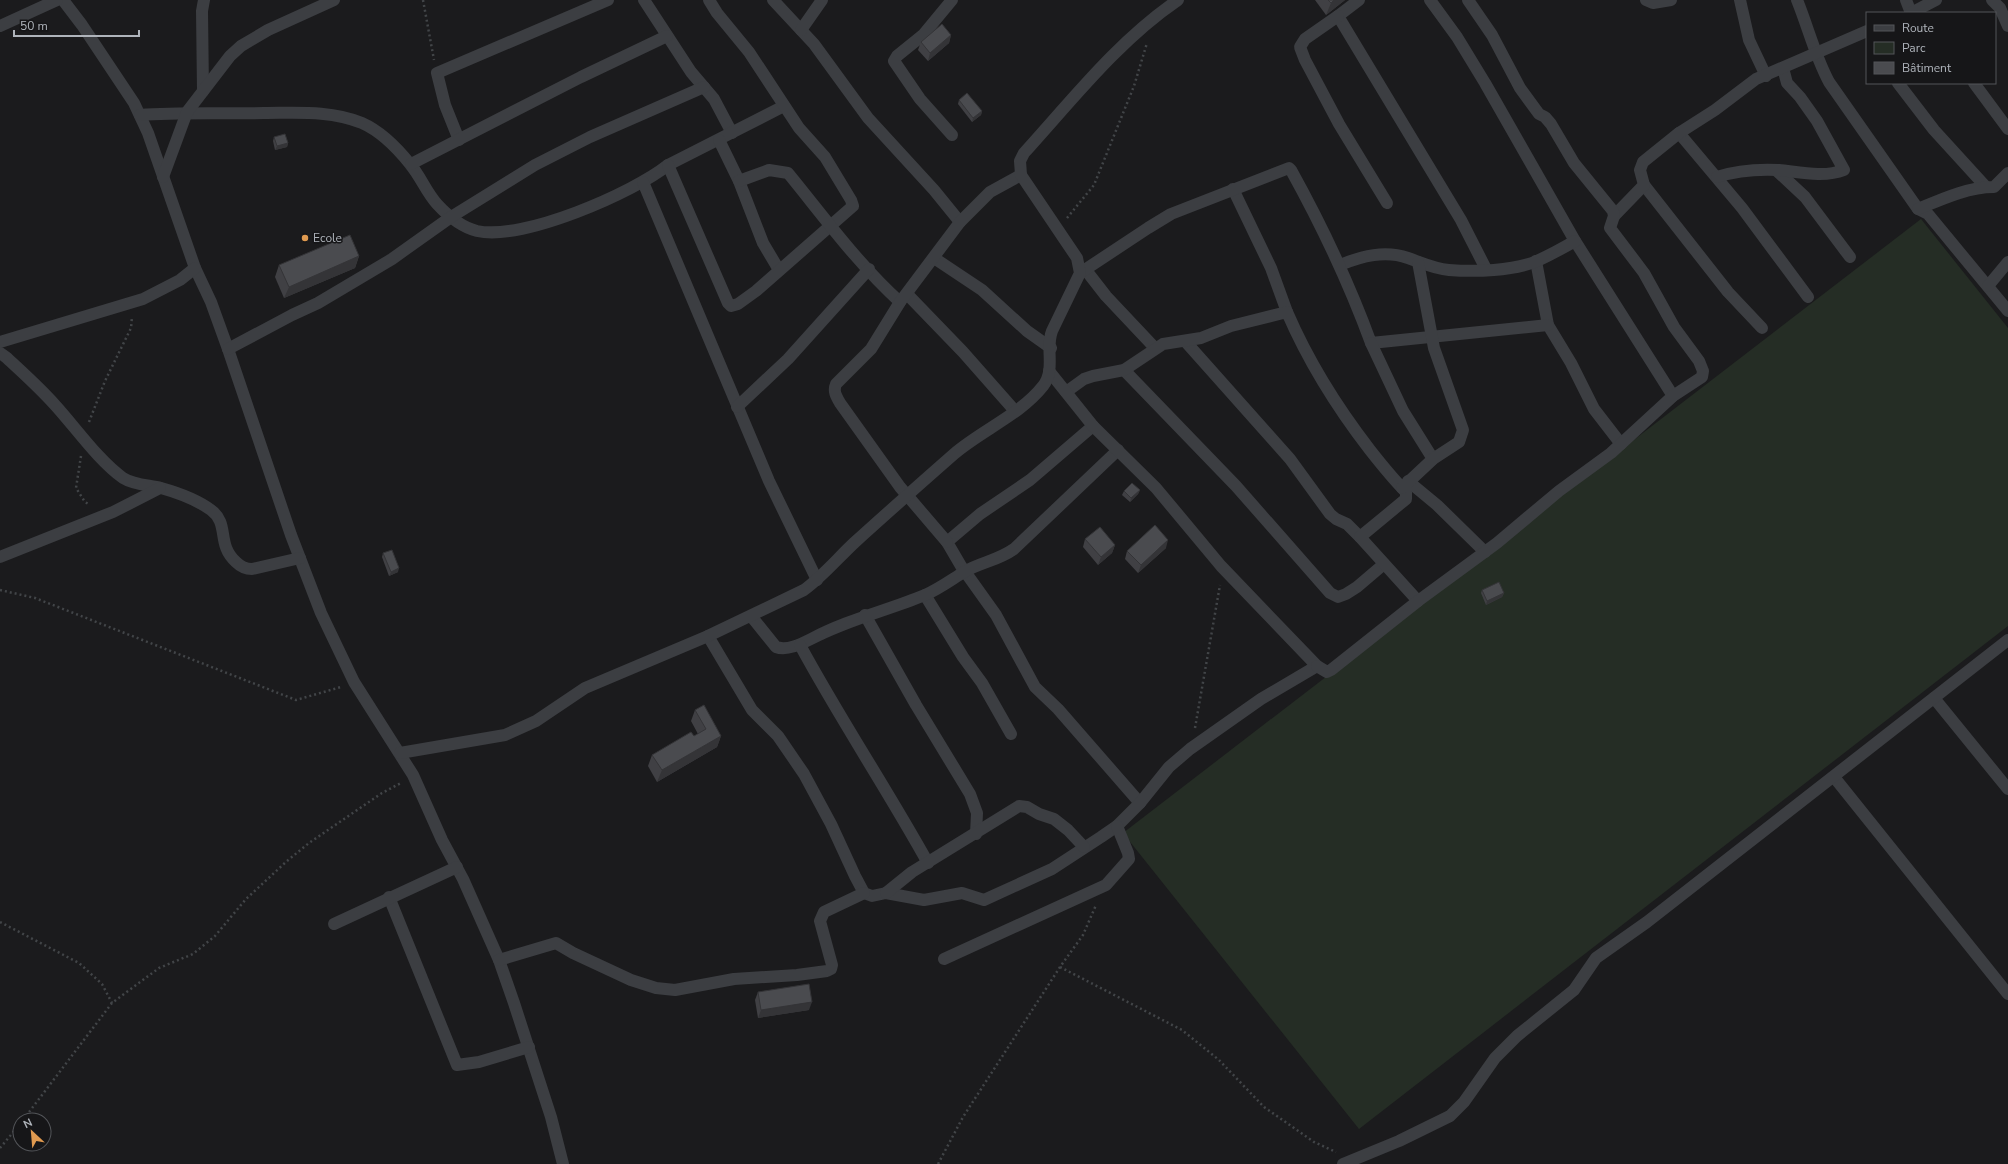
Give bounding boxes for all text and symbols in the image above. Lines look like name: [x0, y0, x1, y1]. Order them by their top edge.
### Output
scale bar: [14, 12, 139, 38]
legend: [1866, 12, 1996, 84]
text: 50 m: [20, 18, 48, 34]
text: Route: [1902, 20, 1934, 36]
text: Parc: [1902, 40, 1926, 56]
text: Bâtiment: [1902, 60, 1952, 76]
place label: Ecole: [313, 230, 342, 246]
marker: Ecole: [300, 233, 310, 243]
north arrow: [12, 1112, 52, 1152]
text: N: [21, 1115, 35, 1132]

